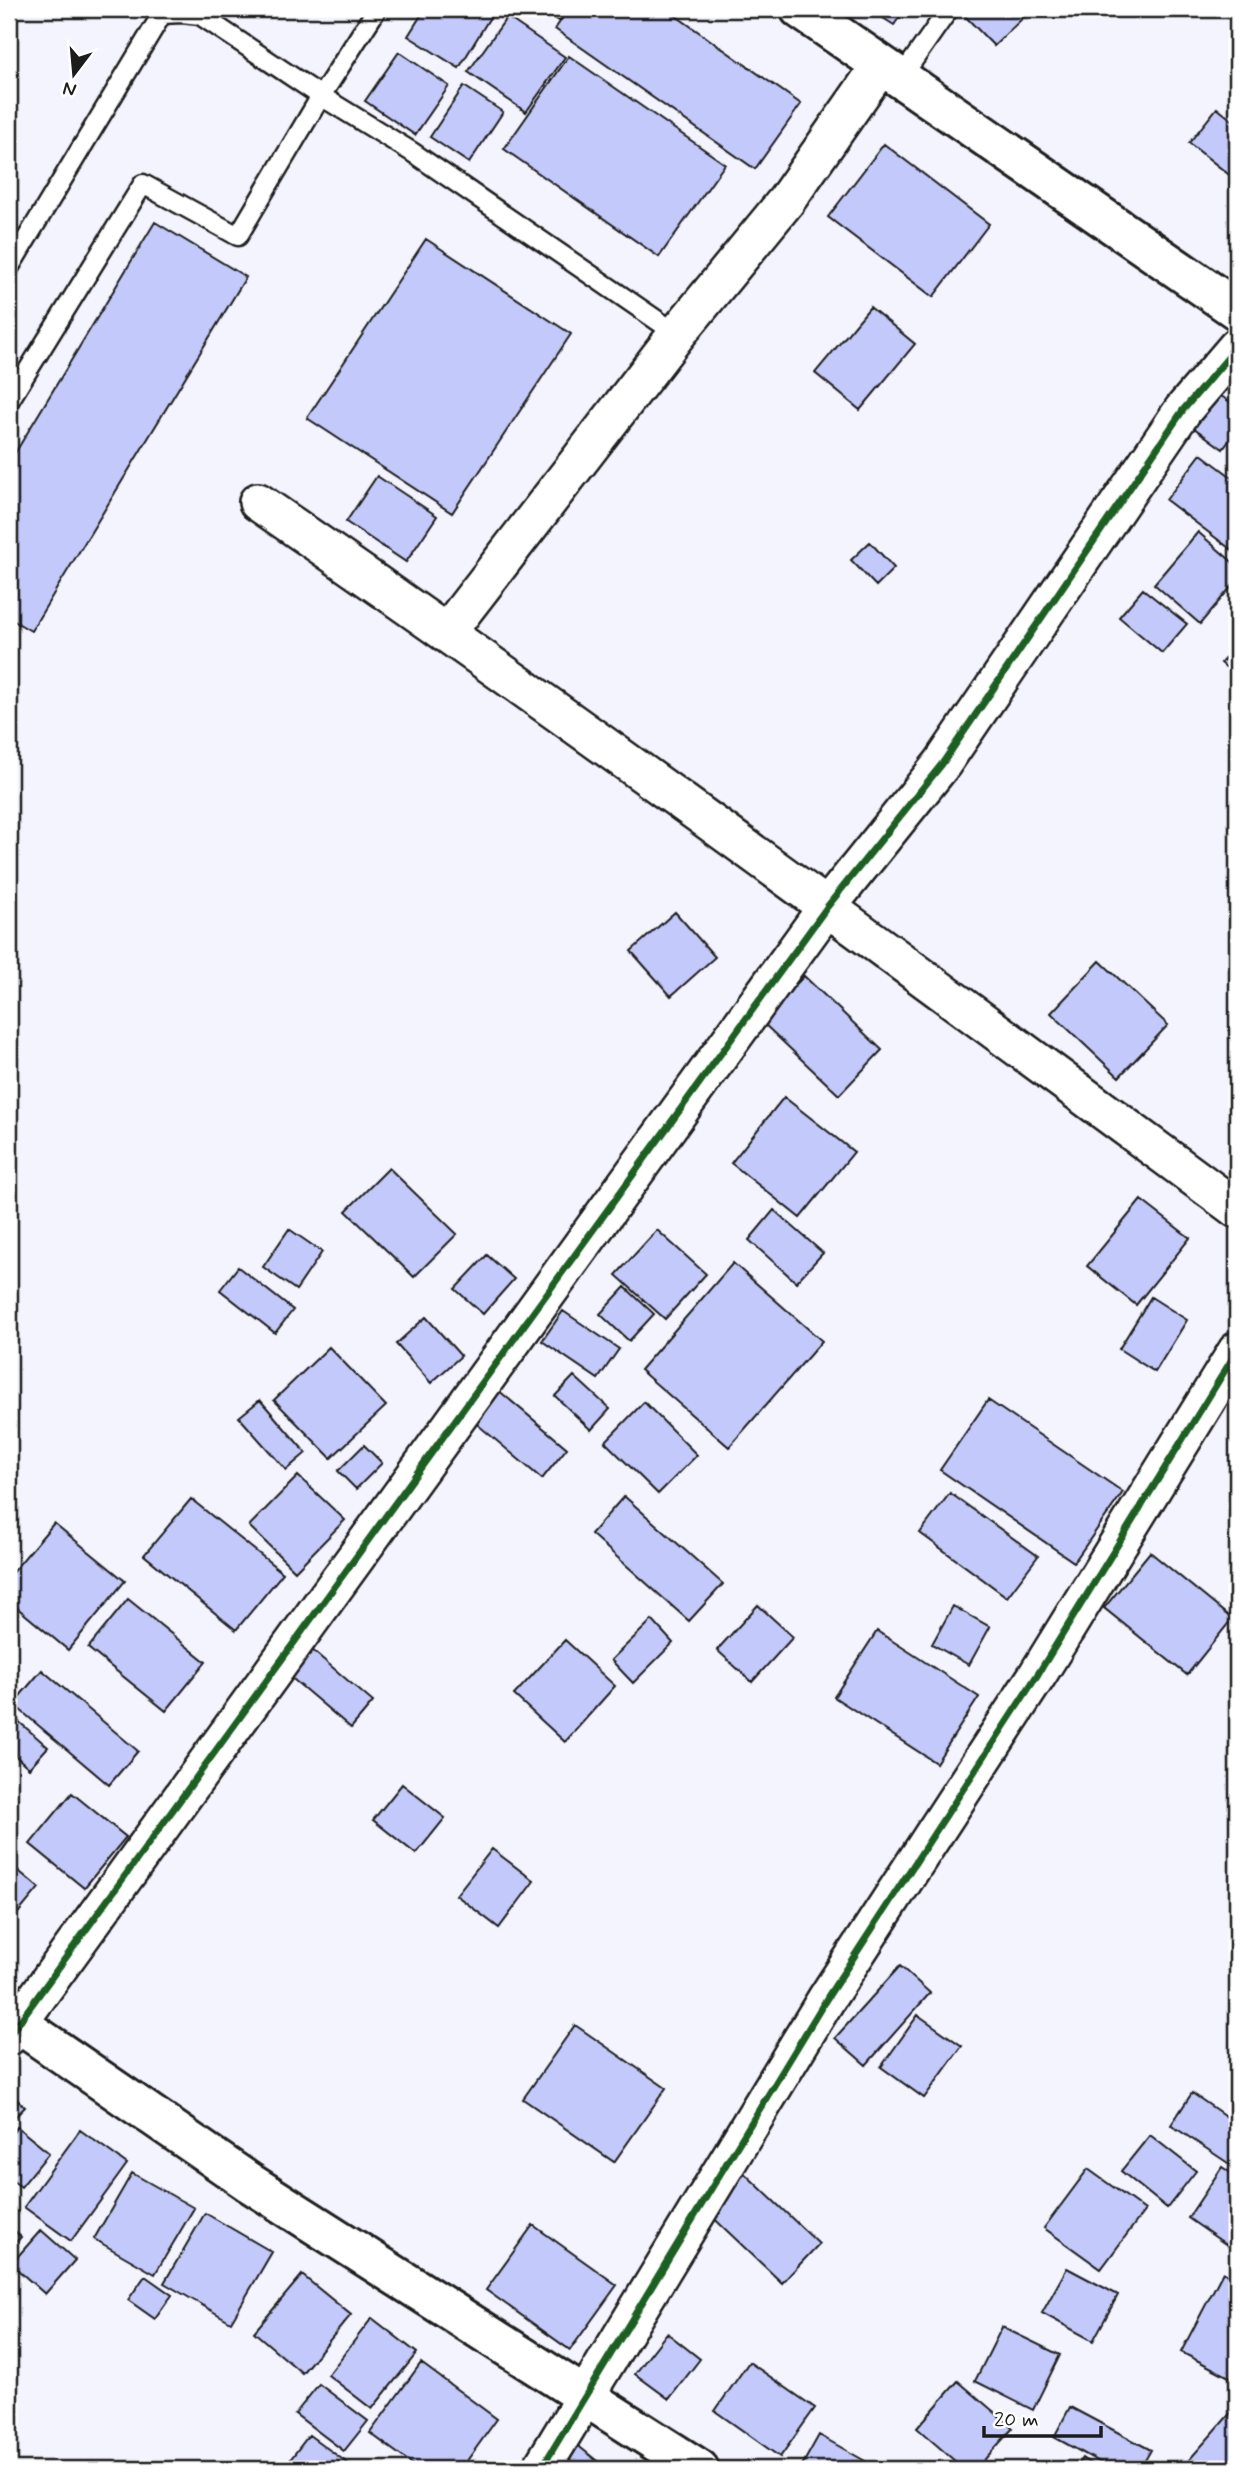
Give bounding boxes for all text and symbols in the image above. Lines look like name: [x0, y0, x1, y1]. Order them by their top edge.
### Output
north arrow: [38, 38, 108, 108]
text: N: [60, 75, 79, 103]
scale bar: [984, 2394, 1101, 2438]
text: 20 m: [994, 2406, 1039, 2434]

